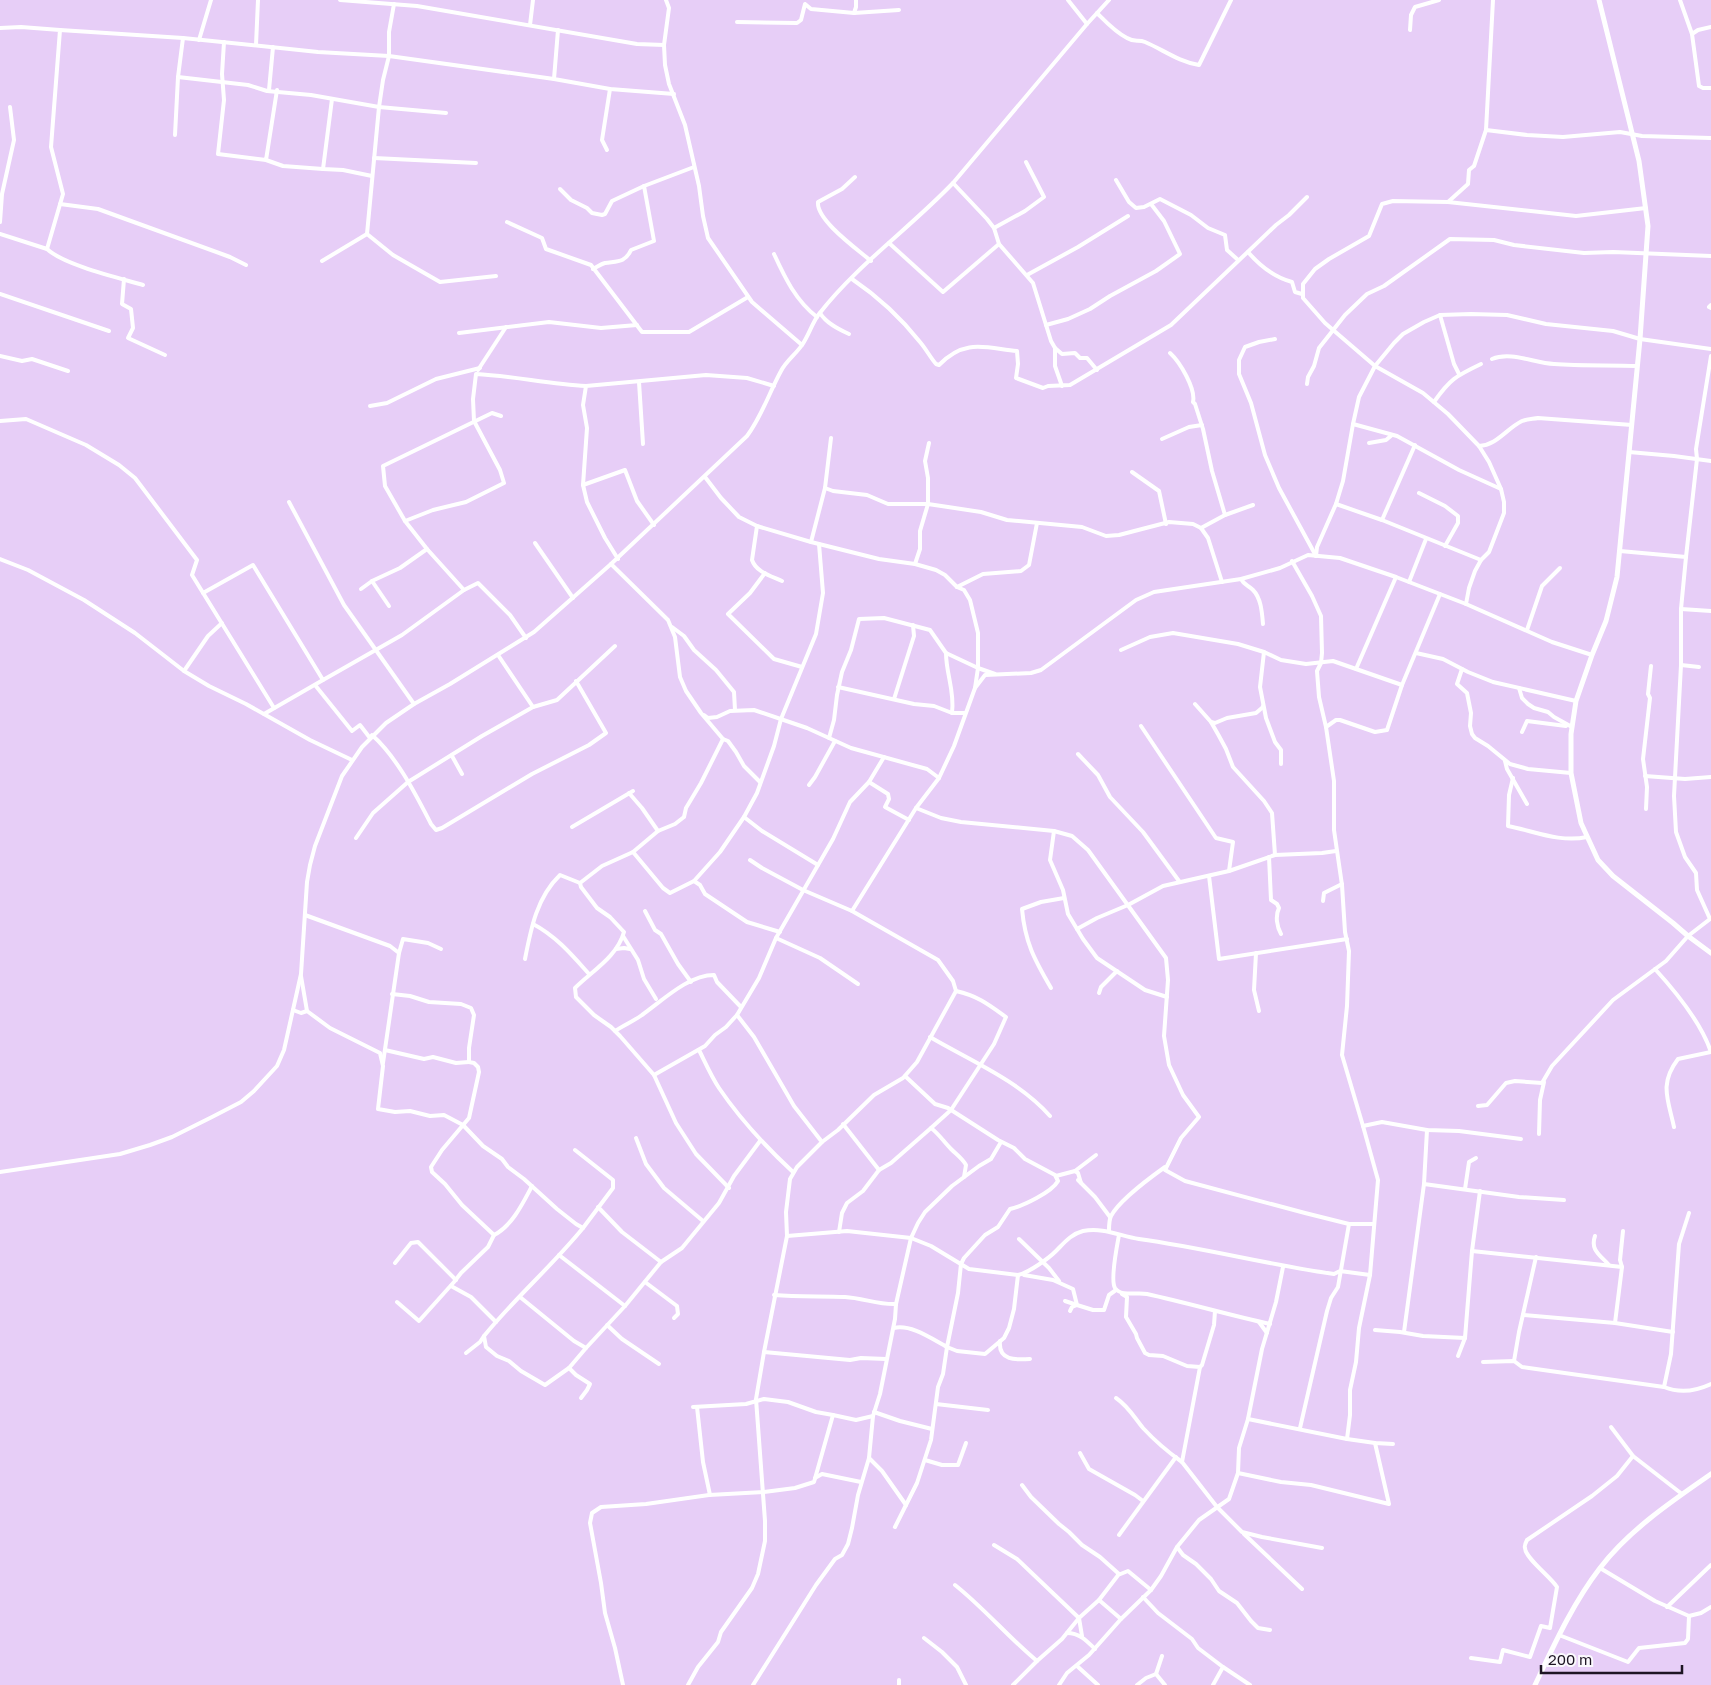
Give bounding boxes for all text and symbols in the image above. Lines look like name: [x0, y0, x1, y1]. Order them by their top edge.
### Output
scale bar: [1541, 1642, 1682, 1674]
text: 200 m: [1548, 1650, 1592, 1668]

